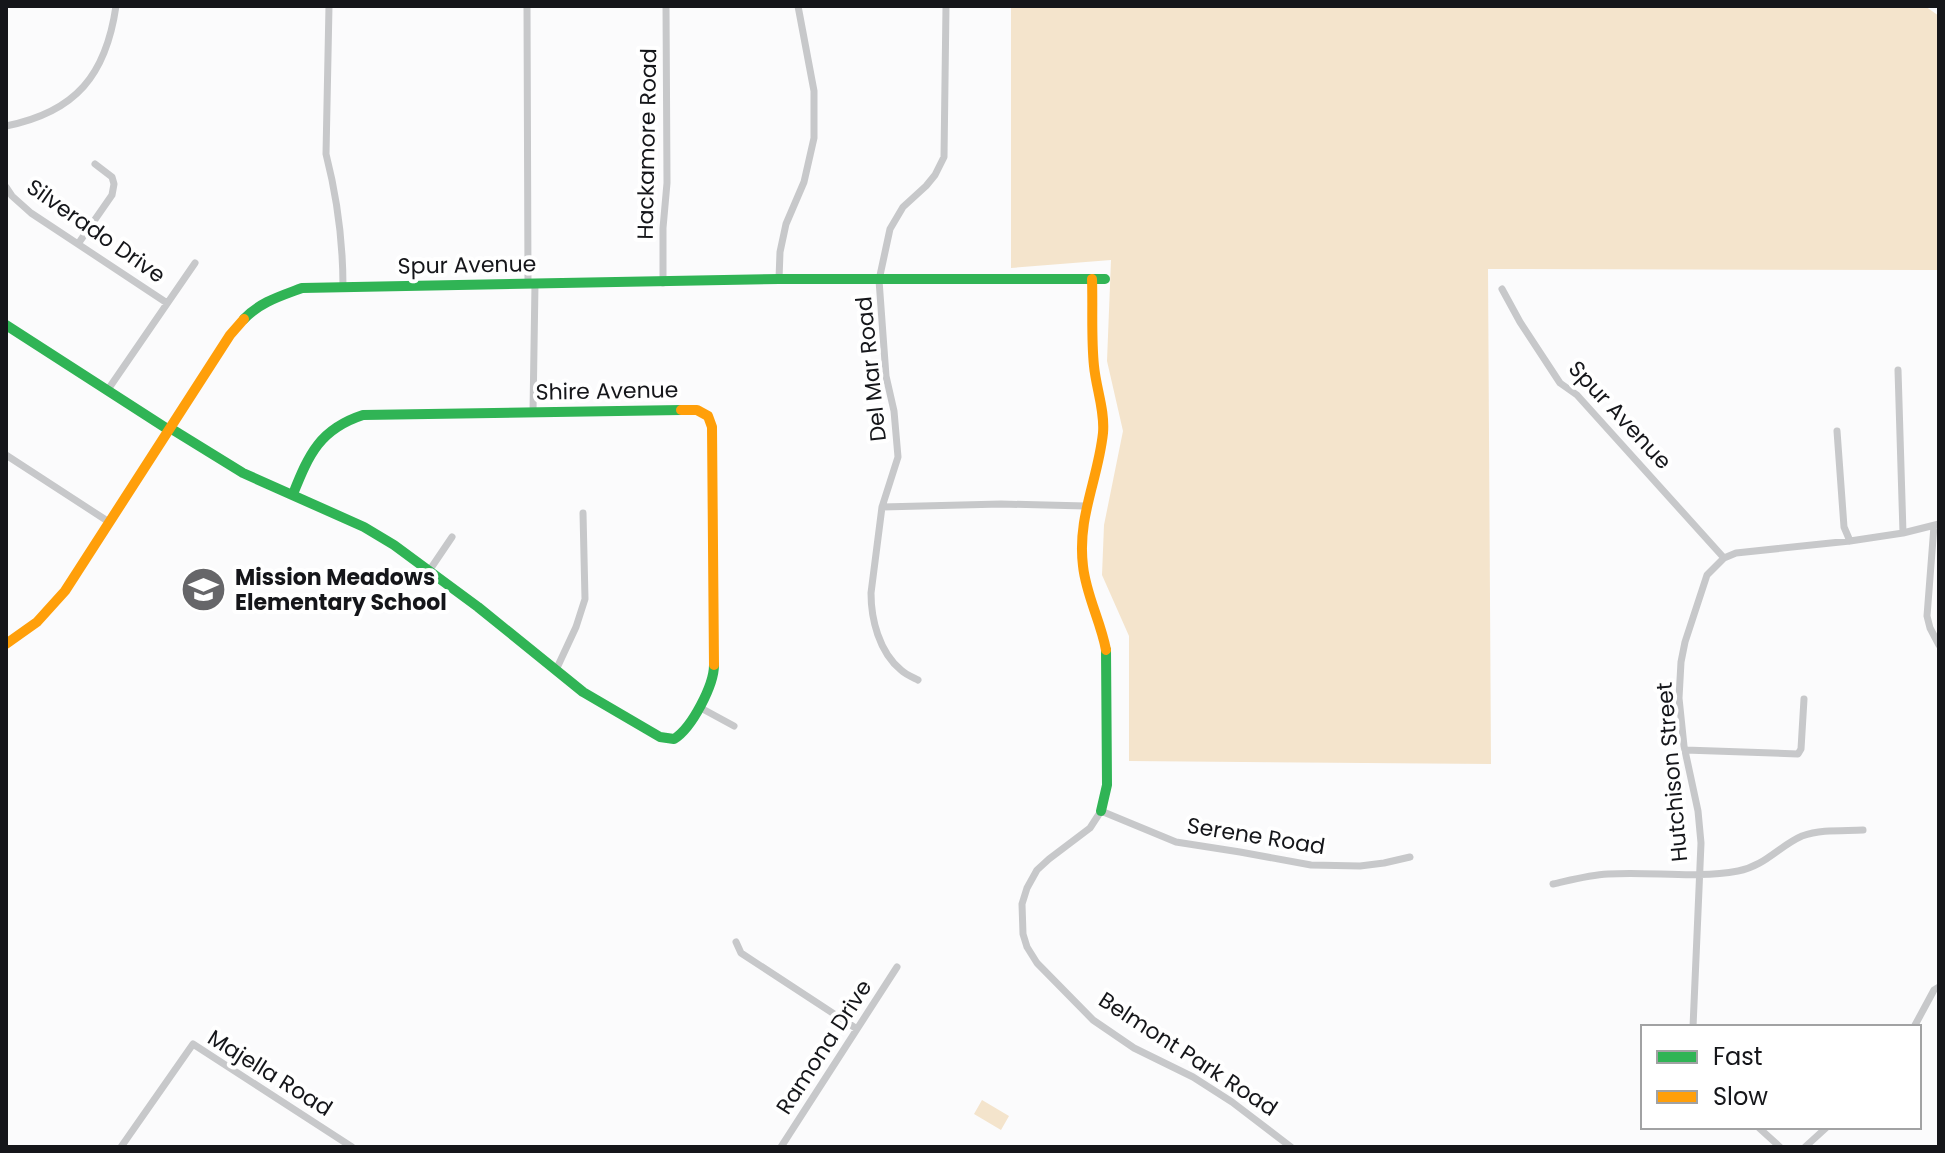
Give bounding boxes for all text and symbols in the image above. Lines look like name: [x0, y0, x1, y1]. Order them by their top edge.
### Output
street label: Hackamore Road: [630, 48, 664, 240]
street label: Silverado Drive: [20, 172, 172, 290]
street label: Spur Avenue: [397, 248, 537, 282]
street label: Del Mar Road: [848, 295, 894, 443]
street label: Spur Avenue: [1561, 354, 1679, 476]
street label: Shire Avenue: [535, 374, 679, 408]
place label: Mission Meadows Elementary School: [235, 562, 447, 618]
school or university icon: Mission Meadows Elementary School: [180, 566, 228, 614]
street label: Hutchison Street: [1649, 681, 1695, 863]
street label: Serene Road: [1185, 810, 1327, 862]
street label: Ramona Drive: [769, 974, 879, 1120]
street label: Belmont Park Road: [1093, 985, 1283, 1123]
street label: Majella Road: [202, 1022, 338, 1124]
legend: [1641, 1025, 1921, 1129]
text: Fast: [1713, 1040, 1763, 1073]
text: Slow: [1713, 1080, 1768, 1113]

